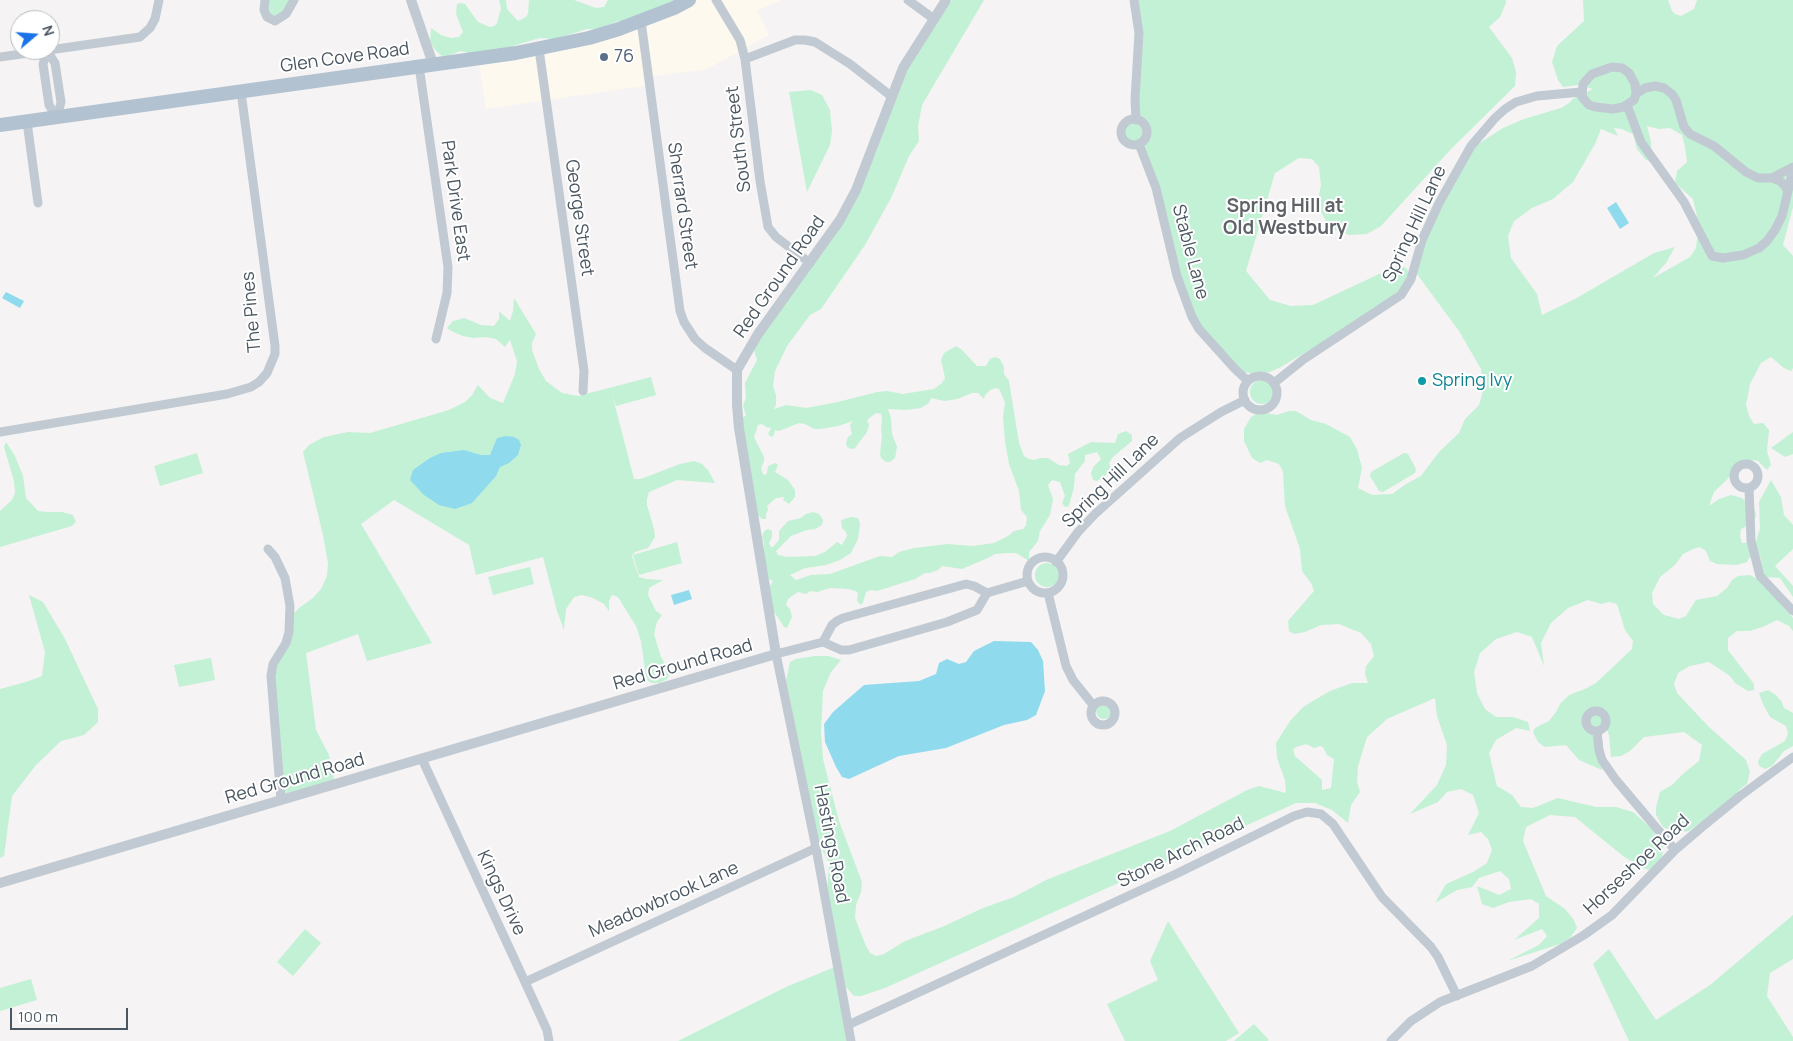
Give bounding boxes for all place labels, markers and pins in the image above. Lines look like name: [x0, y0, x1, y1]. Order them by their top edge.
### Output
place label: 76: [614, 46, 634, 68]
marker: 76: [598, 51, 610, 63]
place label: Spring Ivy: [1432, 370, 1512, 392]
marker: Spring Ivy: [1416, 375, 1428, 387]

